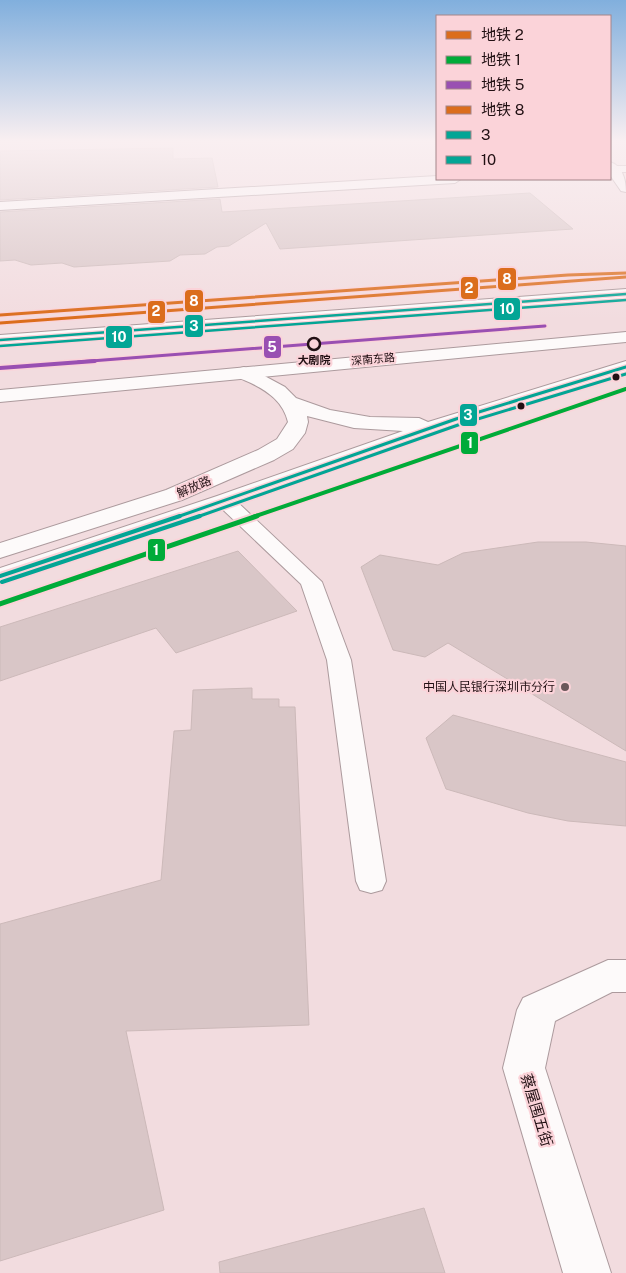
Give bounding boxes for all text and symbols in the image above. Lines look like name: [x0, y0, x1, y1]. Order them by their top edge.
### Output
legend: [436, 15, 611, 180]
text: 地铁 2: [481, 26, 524, 43]
text: 地铁 1: [481, 51, 521, 68]
text: 地铁 5: [481, 76, 524, 93]
text: 地铁 8: [481, 101, 524, 118]
text: 3: [481, 126, 490, 143]
text: 10: [481, 151, 496, 168]
line badge: 8: [497, 267, 517, 291]
text: 8: [502, 271, 512, 287]
line badge: 2: [460, 276, 479, 300]
text: 2: [465, 280, 474, 296]
line badge: 8: [184, 289, 204, 313]
text: 8: [189, 293, 199, 309]
line badge: 10: [493, 297, 521, 321]
line badge: 2: [147, 300, 166, 324]
text: 10: [499, 301, 515, 317]
text: 2: [152, 303, 161, 319]
line badge: 3: [184, 314, 204, 338]
text: 3: [189, 318, 199, 334]
line badge: 10: [105, 325, 133, 349]
text: 10: [111, 329, 127, 345]
line badge: 5: [263, 335, 282, 359]
marker: 大剧院: [307, 337, 321, 351]
text: 5: [267, 339, 277, 355]
street label: 深南东路: [351, 351, 395, 367]
place label: 大剧院: [298, 354, 331, 366]
unlabelled marker: [611, 372, 621, 382]
unlabelled marker: [516, 401, 526, 411]
line badge: 3: [459, 403, 478, 427]
text: 3: [463, 407, 473, 423]
line badge: 1: [460, 431, 479, 455]
text: 1: [467, 435, 473, 451]
street label: 解放路: [175, 474, 213, 500]
line badge: 1: [147, 538, 166, 562]
text: 1: [153, 542, 159, 558]
place label: 中国人民银行深圳市分行: [423, 680, 555, 694]
marker: 中国人民银行深圳市分行: [559, 681, 571, 693]
street label: 蔡屋围五街: [518, 1072, 556, 1148]

